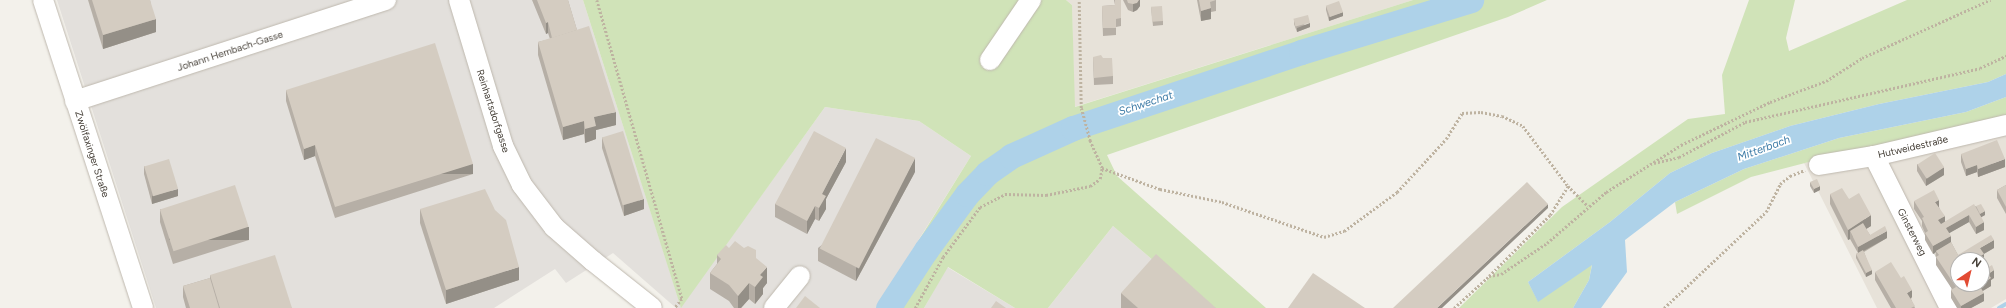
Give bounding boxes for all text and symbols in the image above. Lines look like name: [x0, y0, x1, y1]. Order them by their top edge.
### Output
street label: Johann Hembach-Gasse: [176, 28, 284, 74]
street label: Reinhartsdorfgasse: [474, 68, 512, 154]
water label: Schwechat: [1117, 89, 1175, 119]
street label: Zwölfaxinger Straße: [72, 109, 112, 199]
water label: Mitterbach: [1736, 133, 1792, 165]
street label: Hutweidestraße: [1877, 133, 1949, 161]
street label: Ginsterweg: [1895, 206, 1929, 258]
north arrow: [1950, 252, 1990, 292]
text: N: [1969, 255, 1984, 270]

